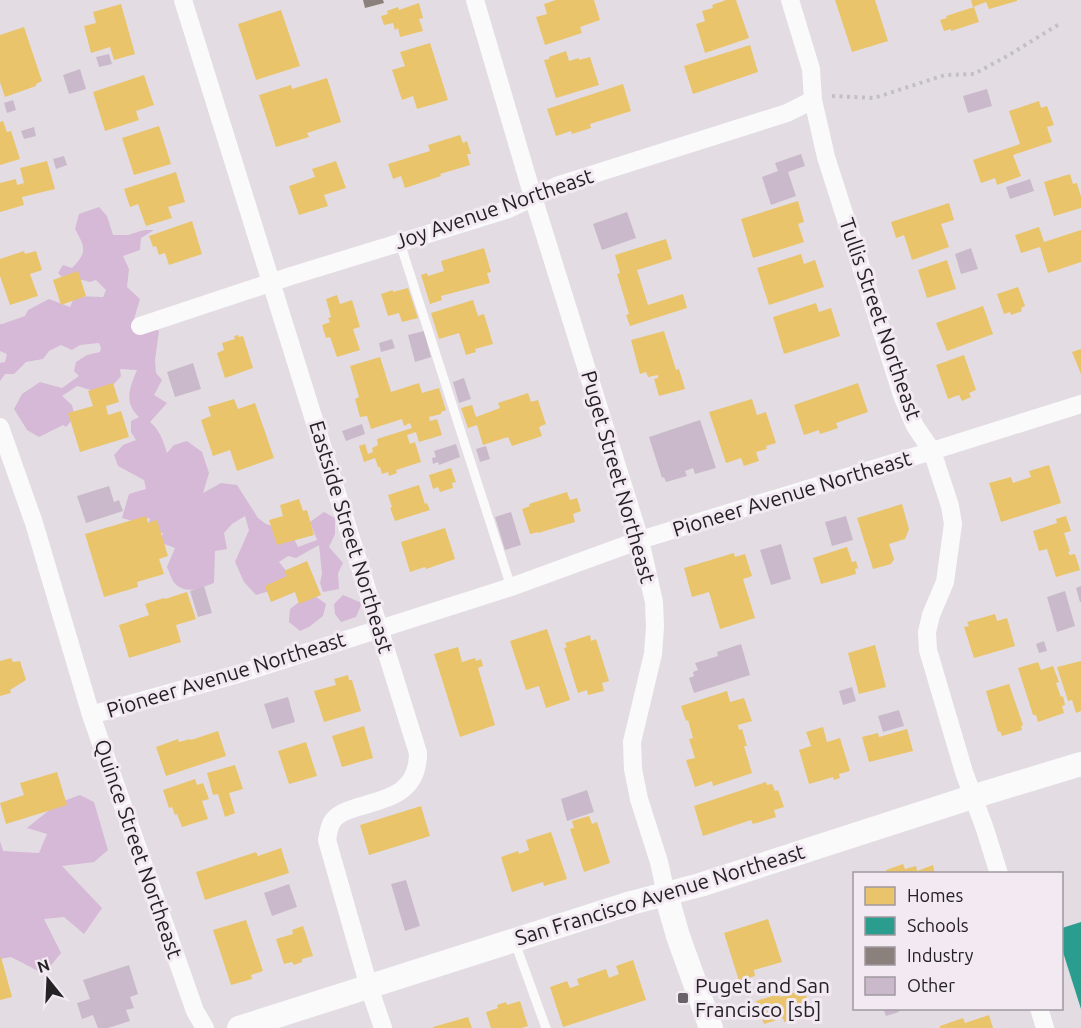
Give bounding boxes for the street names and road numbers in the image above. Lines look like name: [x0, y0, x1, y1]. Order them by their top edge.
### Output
street label: Joy Avenue Northeast: [391, 163, 596, 253]
street label: Tullis Street Northeast: [835, 215, 927, 423]
street label: Puget Street Northeast: [577, 368, 661, 586]
street label: Eastside Street Northeast: [305, 418, 399, 656]
street label: Pioneer Avenue Northeast: [669, 445, 914, 541]
street label: Pioneer Avenue Northeast: [103, 626, 348, 722]
street label: Quince Street Northeast: [90, 736, 188, 961]
street label: San Francisco Avenue Northeast: [512, 838, 807, 950]

